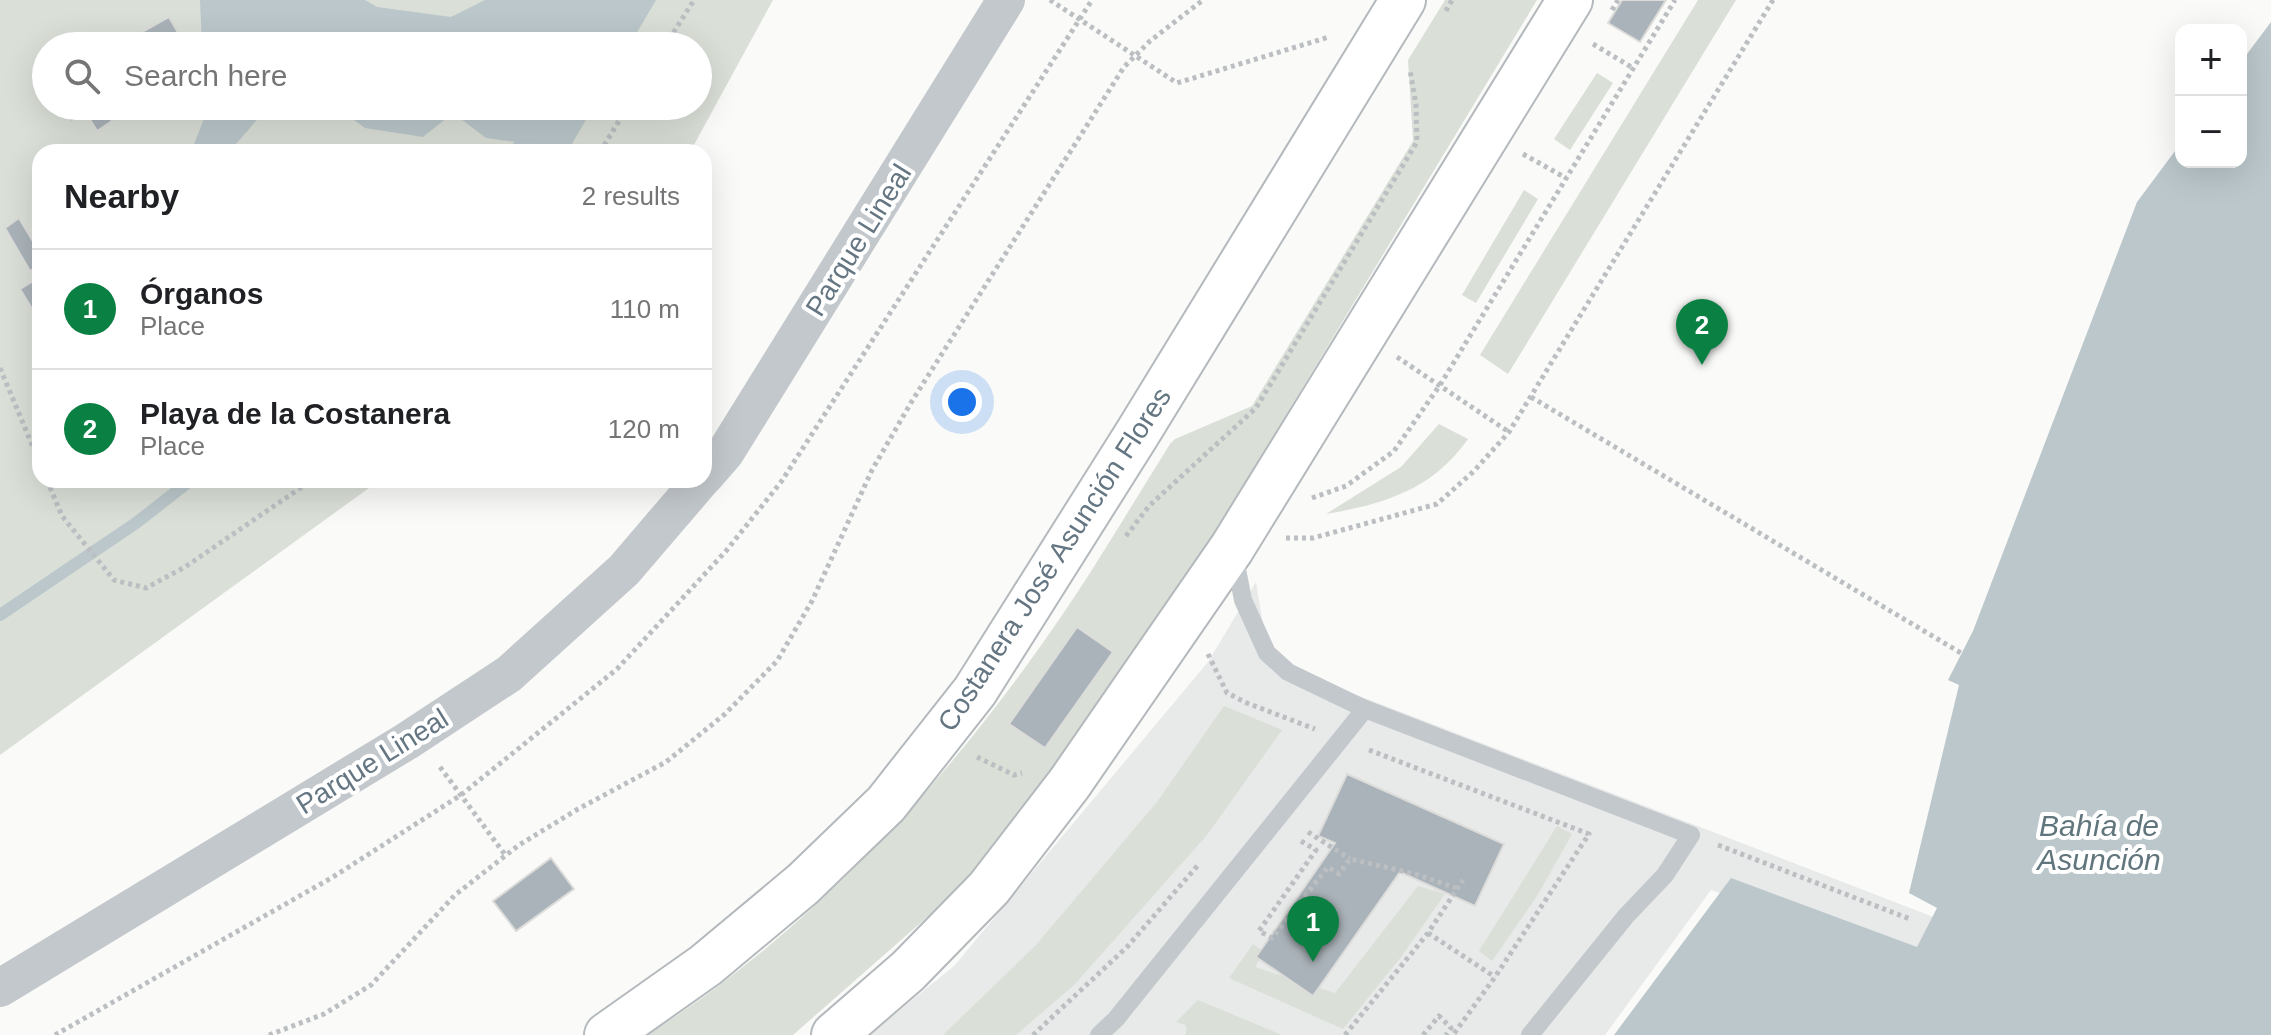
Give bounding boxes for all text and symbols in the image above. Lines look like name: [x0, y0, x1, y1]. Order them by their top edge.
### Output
map controls: [2175, 24, 2247, 168]
button: +: [2175, 24, 2247, 96]
search box: [32, 32, 712, 120]
icon: search: [60, 54, 104, 98]
text: Search here: [124, 59, 287, 92]
button: −: [2175, 96, 2247, 168]
street label: Parque Lineal: [799, 159, 917, 322]
text: Nearby: [64, 177, 179, 215]
text: 2 results: [582, 181, 680, 211]
text: Órganos: [140, 277, 263, 310]
text: 1: [83, 294, 97, 324]
text: 110 m: [610, 294, 680, 324]
pin: 2: [1676, 299, 1728, 365]
text: Place: [140, 311, 205, 341]
street label: Costanera José Asunción Flores: [932, 382, 1177, 737]
your location: [942, 382, 982, 422]
text: Playa de la Costanera: [140, 397, 450, 430]
text: 2: [83, 414, 97, 444]
text: 120 m: [608, 414, 680, 444]
text: Place: [140, 431, 205, 461]
street label: Parque Lineal: [291, 702, 454, 820]
water label: Bahía de Asunción: [2035, 809, 2161, 876]
pin: 1: [1287, 896, 1339, 962]

